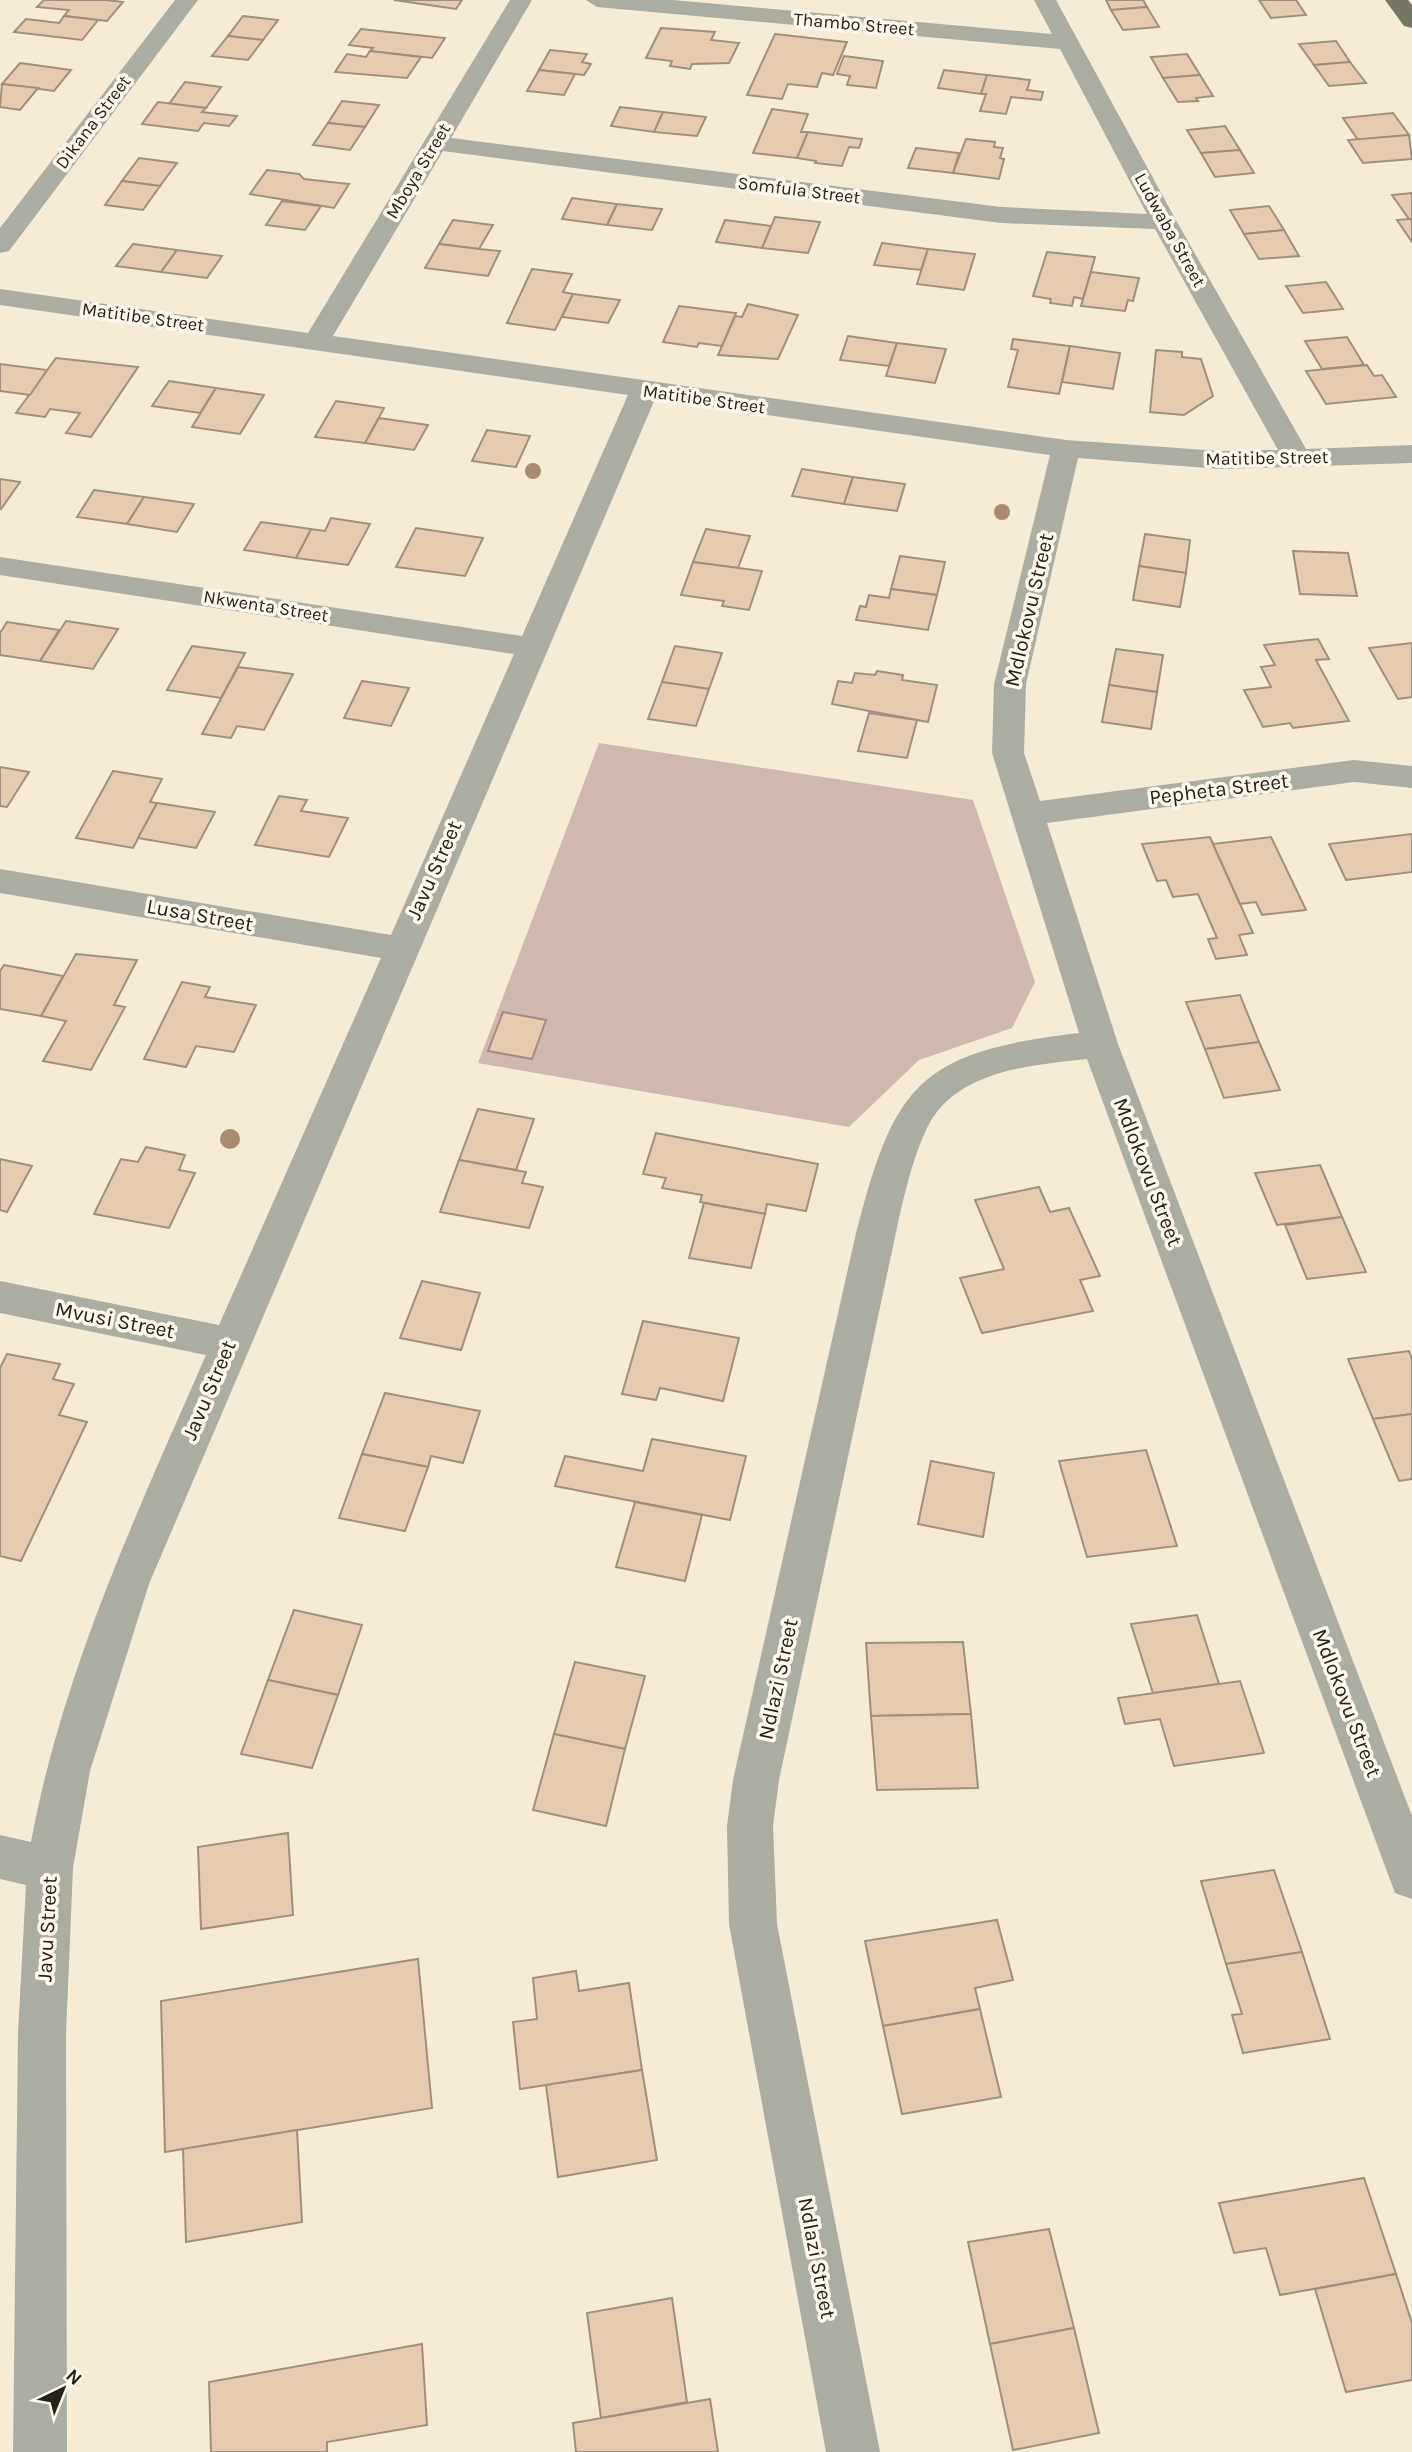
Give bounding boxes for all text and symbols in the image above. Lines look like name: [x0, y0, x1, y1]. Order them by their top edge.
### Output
street label: Thambo Street: [793, 8, 915, 40]
street label: Dikana Street: [51, 71, 136, 173]
street label: Mboya Street: [381, 119, 455, 223]
street label: Ludwaba Street: [1130, 169, 1211, 291]
street label: Somfula Street: [736, 172, 862, 208]
street label: Matitibe Street: [81, 298, 206, 336]
street label: Matitibe Street: [642, 380, 767, 418]
street label: Matitibe Street: [1205, 446, 1329, 470]
street label: Mdlokovu Street: [1000, 531, 1058, 689]
street label: Nkwenta Street: [202, 585, 330, 627]
street label: Pepheta Street: [1148, 769, 1290, 809]
street label: Javu Street: [401, 817, 467, 923]
street label: Lusa Street: [145, 894, 255, 936]
street label: Mdlokovu Street: [1109, 1095, 1187, 1250]
street label: Mvusi Street: [53, 1297, 177, 1343]
street label: Javu Street: [177, 1336, 241, 1443]
street label: Ndlazi Street: [753, 1616, 803, 1742]
street label: Mdlokovu Street: [1308, 1626, 1386, 1781]
street label: Javu Street: [32, 1875, 62, 1983]
street label: Ndlazi Street: [793, 2195, 841, 2321]
north arrow: [28, 2354, 98, 2424]
text: N: [61, 2365, 86, 2390]

